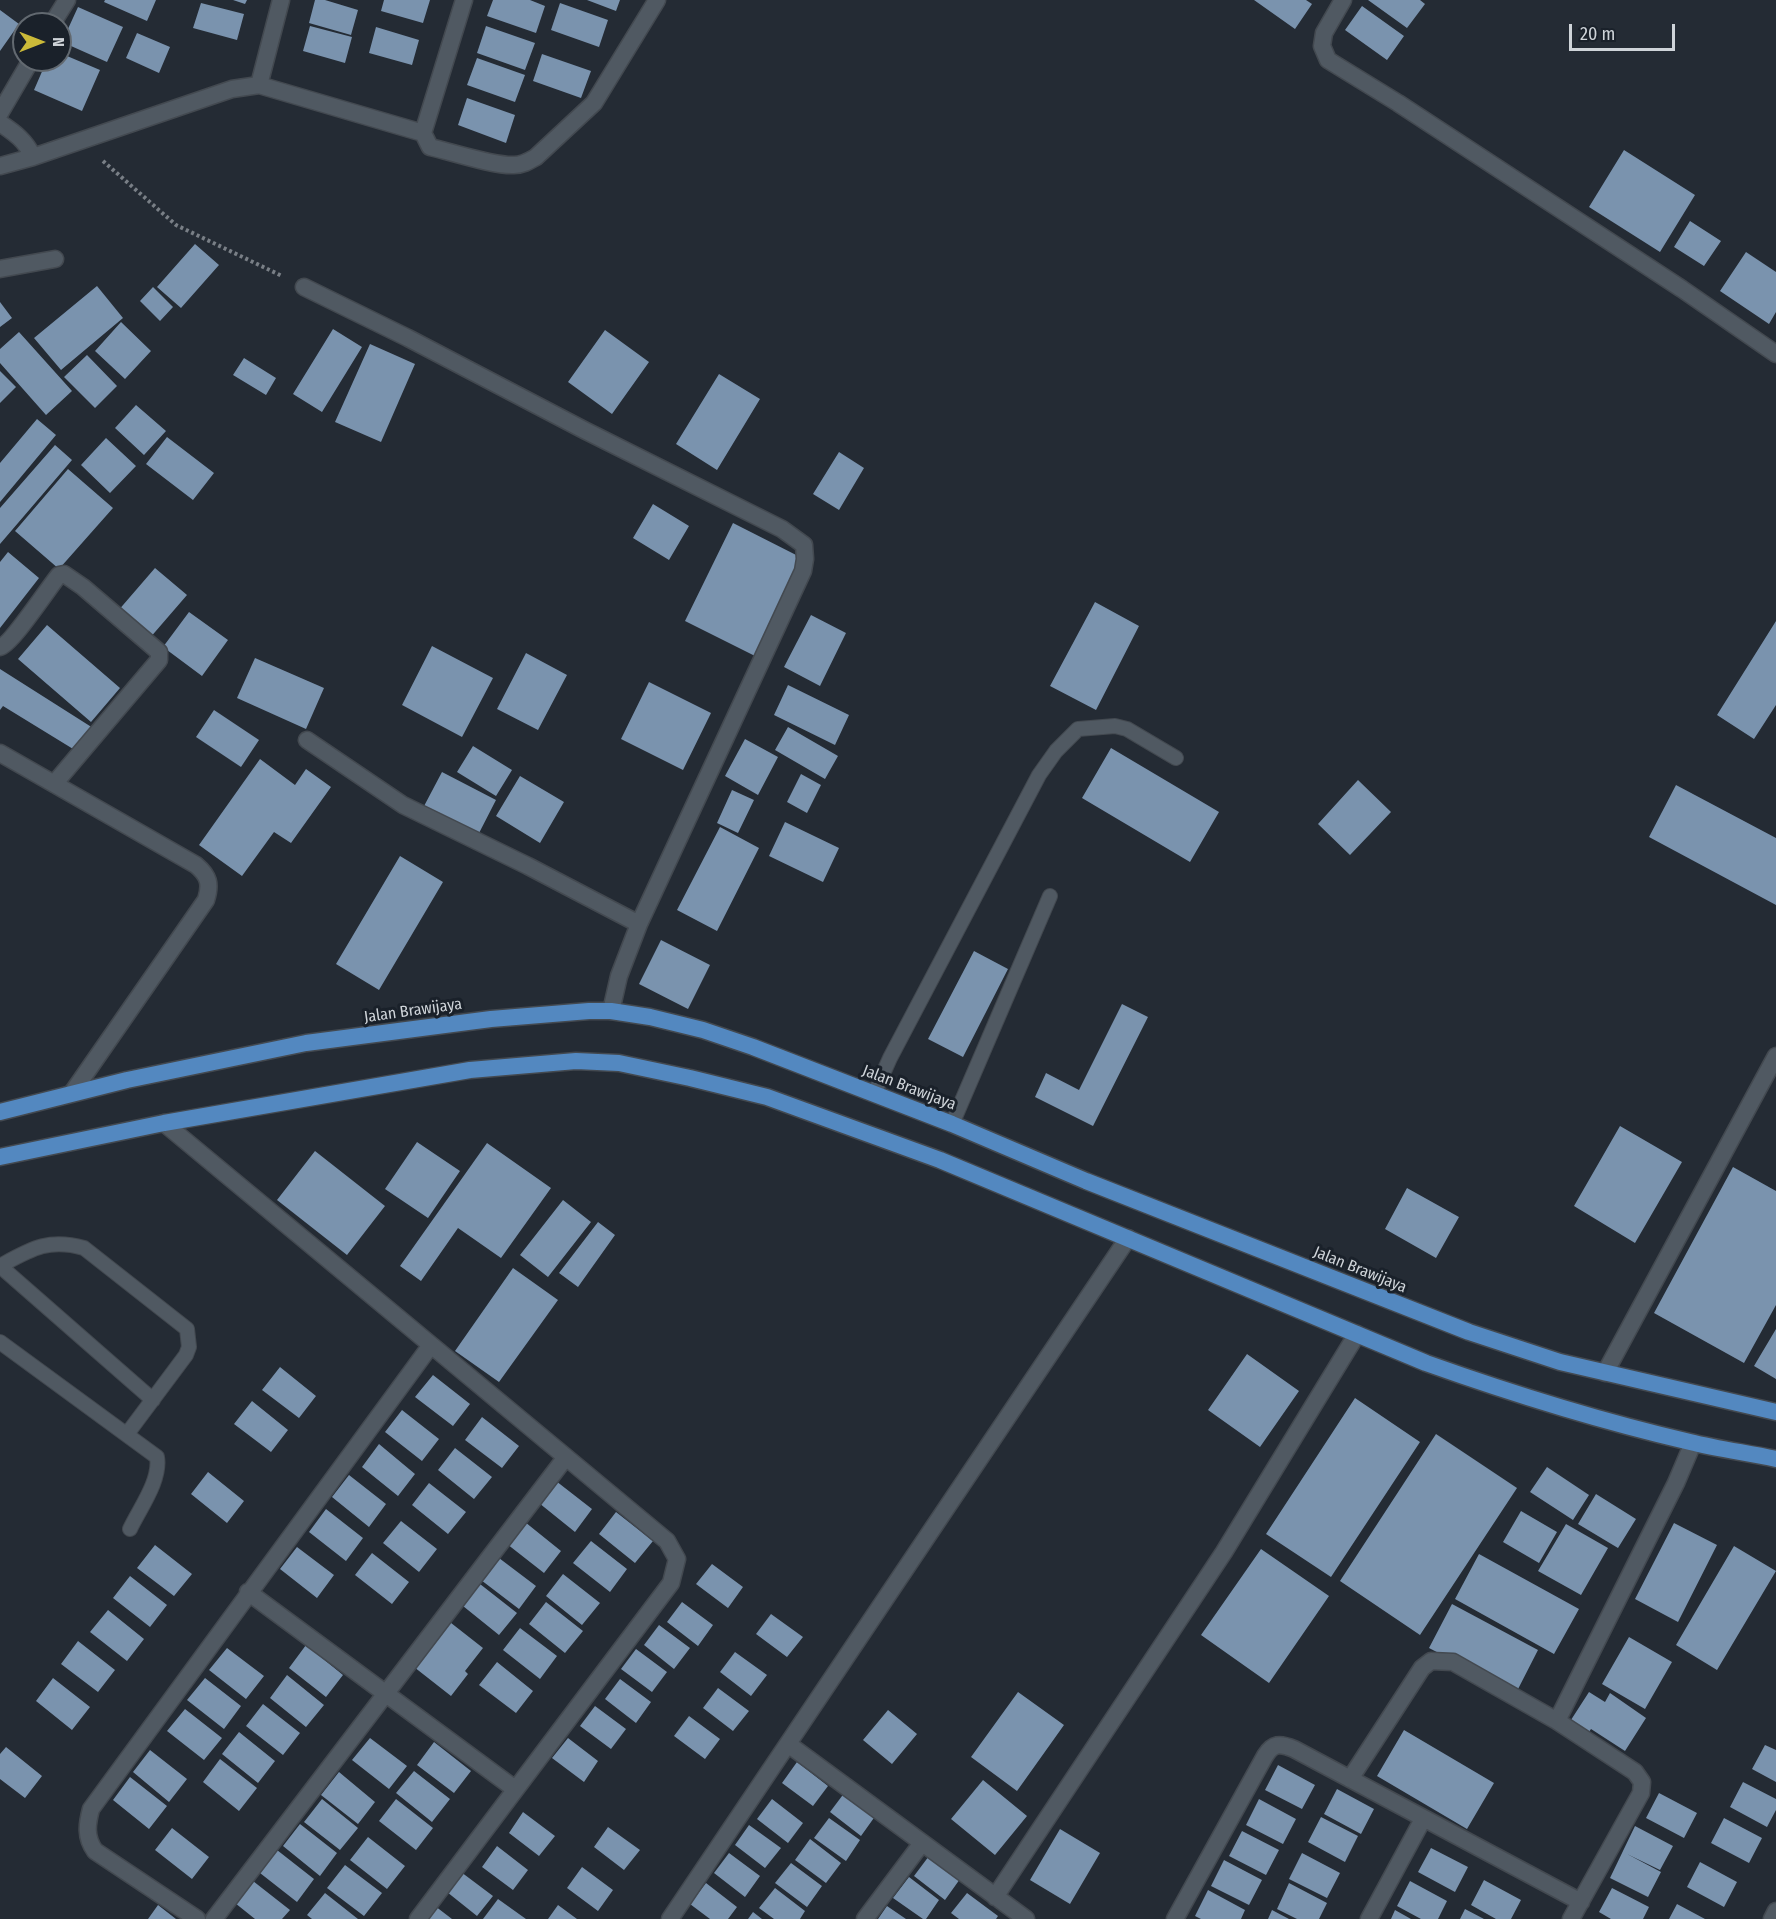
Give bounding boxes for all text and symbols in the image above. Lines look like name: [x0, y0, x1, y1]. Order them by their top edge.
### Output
north arrow: [12, 12, 72, 72]
scale bar: [1572, 12, 1678, 50]
text: 20 m: [1580, 23, 1615, 45]
text: N: [49, 37, 68, 47]
street label: Jalan Brawijaya: [363, 995, 463, 1027]
street label: Jalan Brawijaya: [859, 1061, 959, 1115]
street label: Jalan Brawijaya: [1311, 1243, 1409, 1297]

